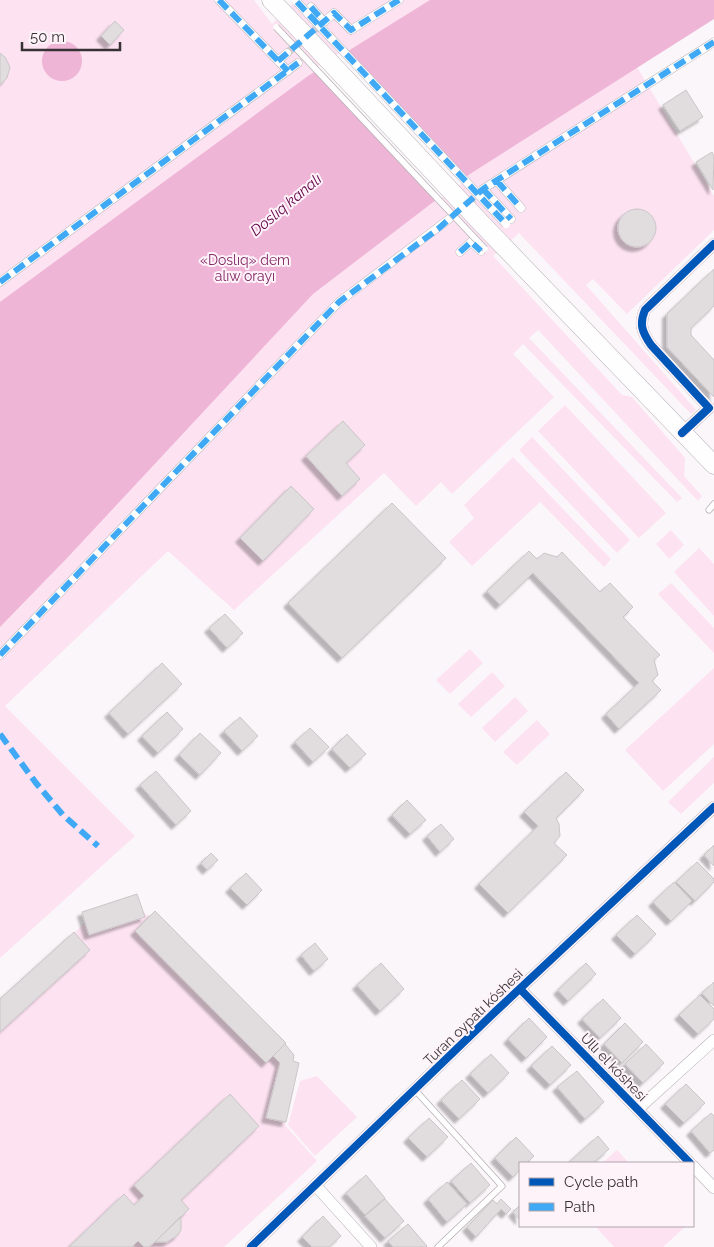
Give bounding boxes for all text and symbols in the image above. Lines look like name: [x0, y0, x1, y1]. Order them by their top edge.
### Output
scale bar: [22, 20, 120, 52]
text: 50 m: [30, 28, 65, 46]
water label: Doslıq kanalı: [247, 170, 325, 240]
park label: «Doslıq» dem alıw orayı: [200, 252, 290, 284]
street label: Turan oypatı kóshesi: [420, 966, 526, 1068]
street label: Ullı el kóshesi: [578, 1030, 650, 1104]
legend: [519, 1162, 694, 1227]
text: Cycle path: [564, 1173, 638, 1191]
text: Path: [564, 1198, 595, 1216]

